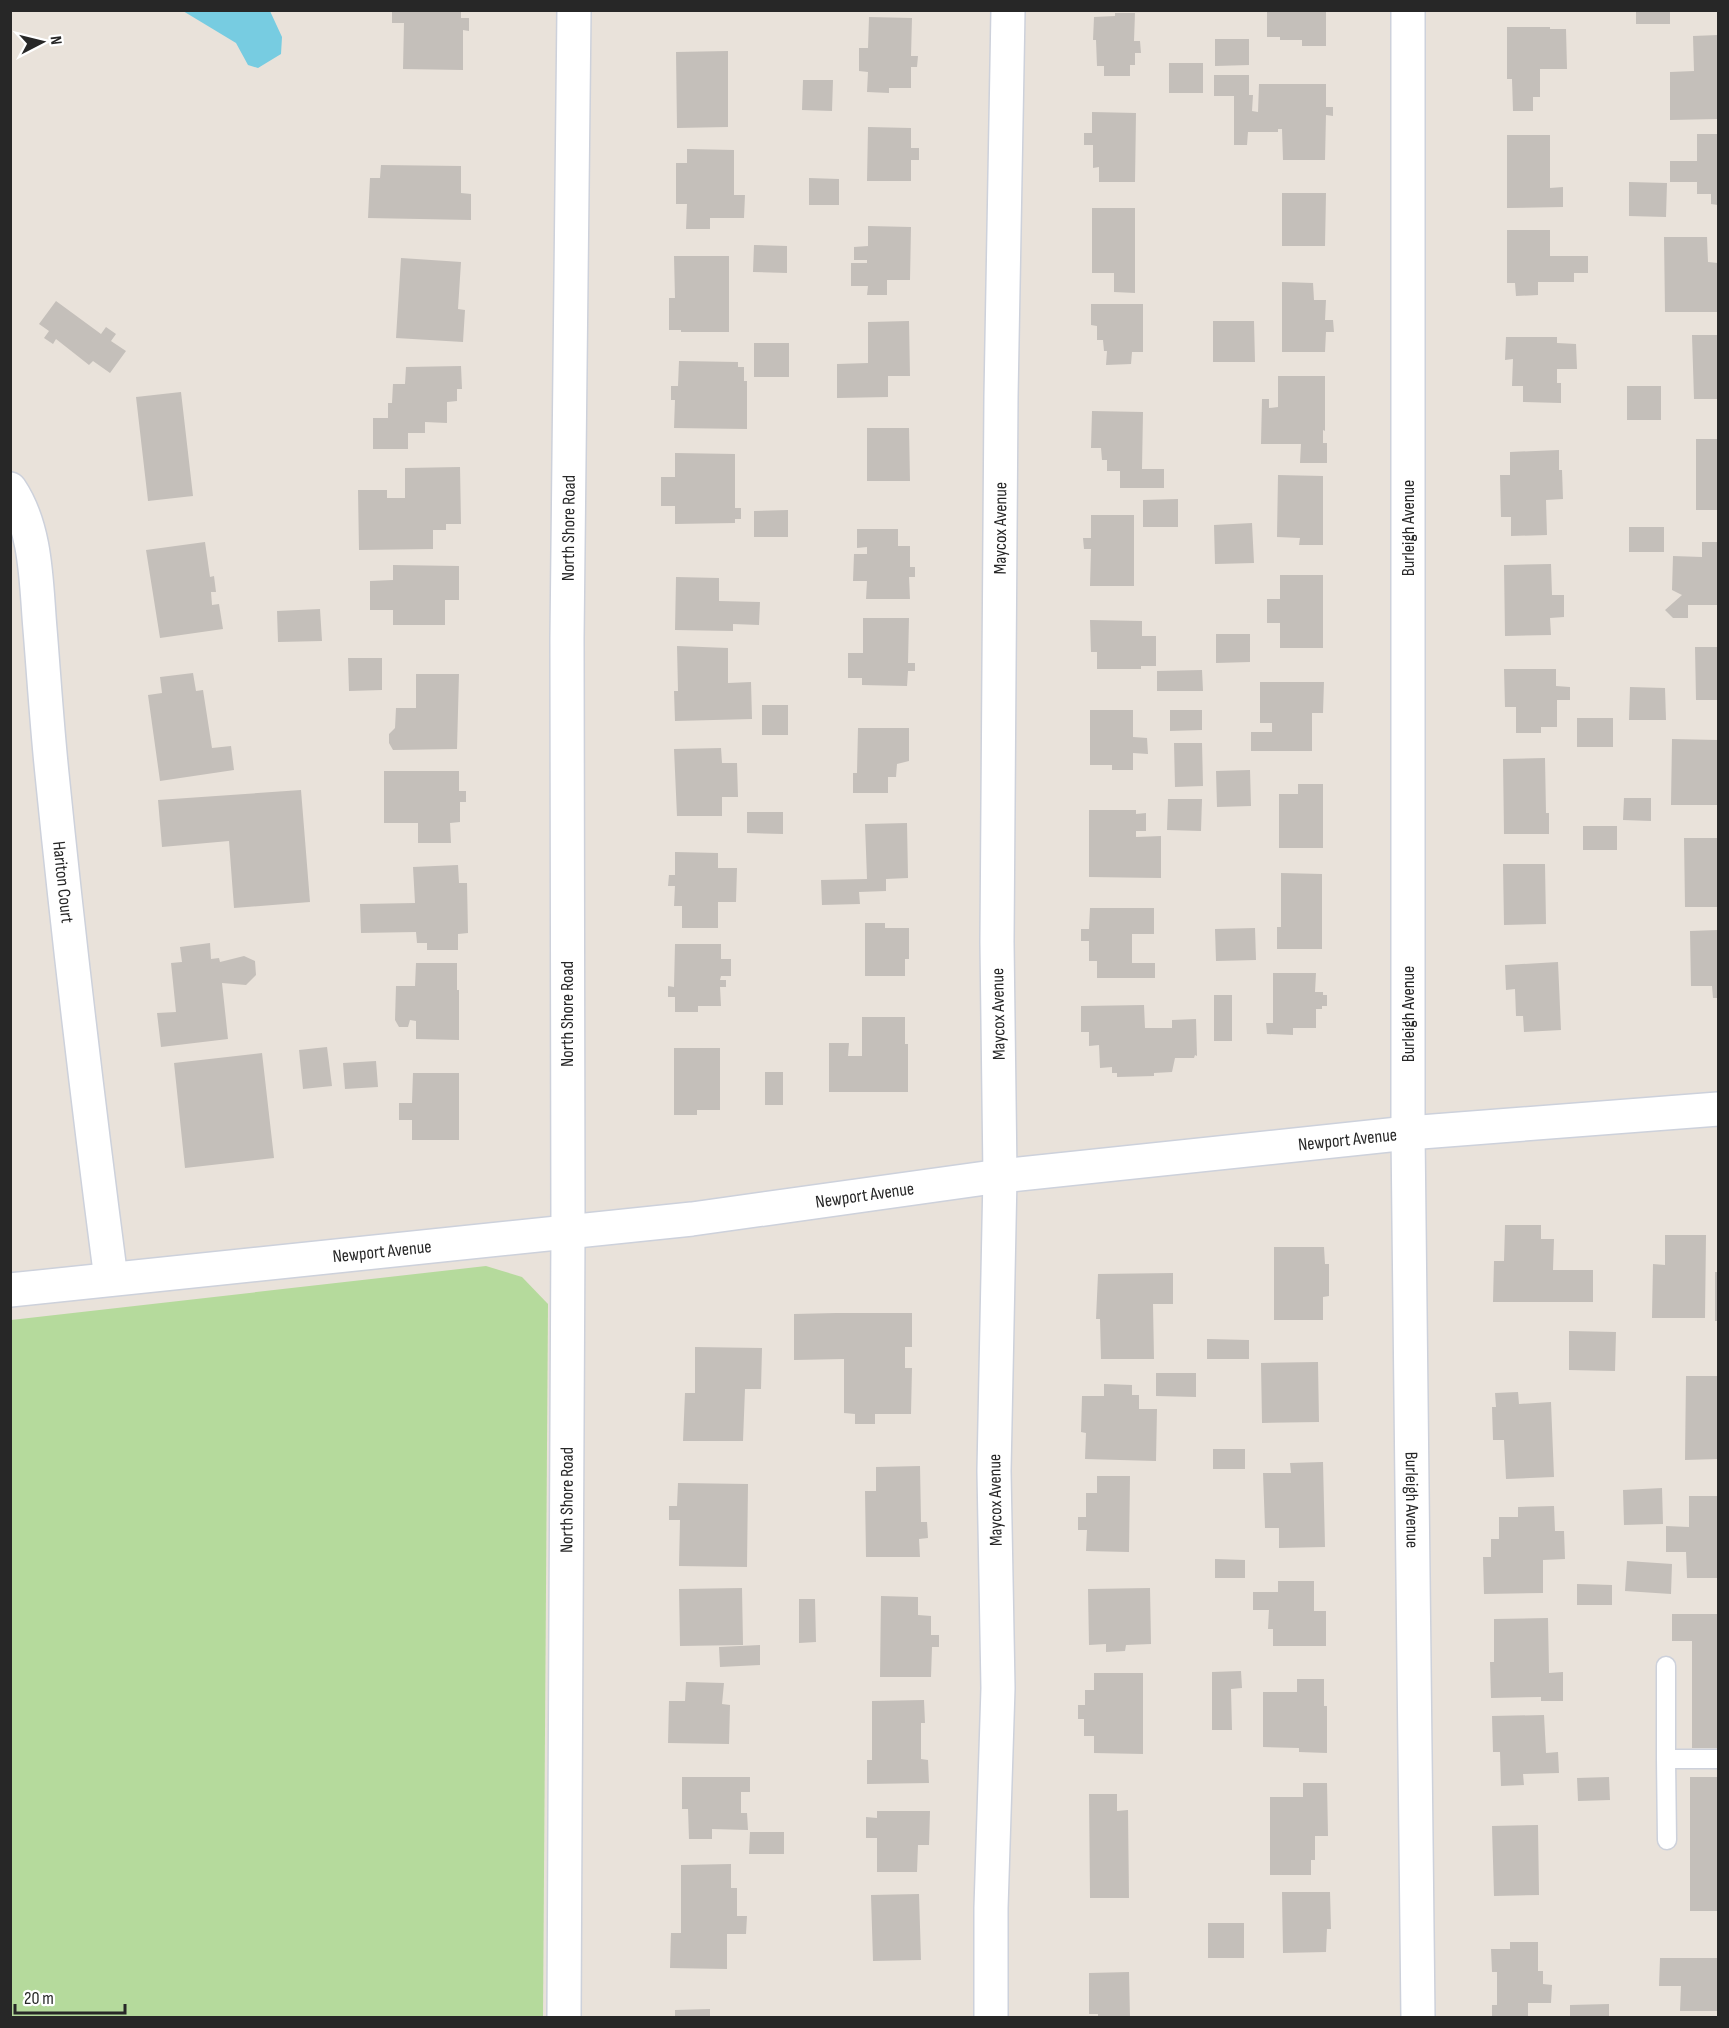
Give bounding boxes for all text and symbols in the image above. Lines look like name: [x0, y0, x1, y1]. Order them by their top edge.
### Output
north arrow: [12, 12, 72, 72]
text: N: [45, 35, 65, 46]
street label: North Shore Road: [558, 475, 580, 581]
street label: Burleigh Avenue: [1398, 480, 1419, 576]
street label: Maycox Avenue: [990, 482, 1011, 575]
street label: Hariton Court: [48, 840, 78, 925]
street label: North Shore Road: [557, 961, 578, 1067]
street label: Burleigh Avenue: [1398, 966, 1419, 1062]
street label: Maycox Avenue: [987, 968, 1010, 1060]
street label: Newport Avenue: [1297, 1124, 1398, 1156]
street label: Newport Avenue: [814, 1178, 915, 1213]
street label: Newport Avenue: [332, 1236, 432, 1267]
street label: North Shore Road: [556, 1447, 578, 1553]
street label: Burleigh Avenue: [1401, 1452, 1423, 1548]
street label: Maycox Avenue: [984, 1454, 1007, 1546]
scale bar: [15, 1977, 124, 2015]
text: 20 m: [24, 1988, 54, 2009]

